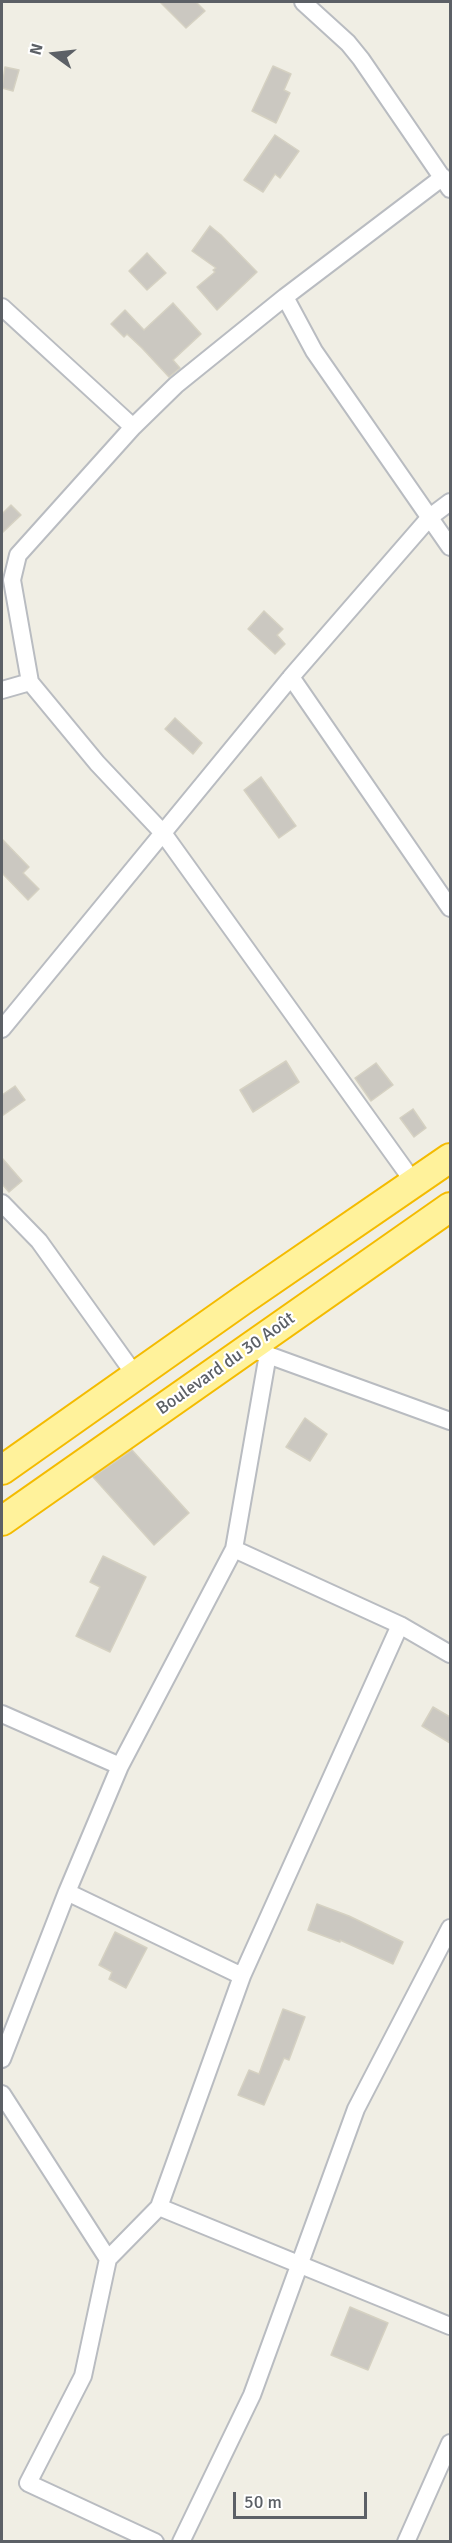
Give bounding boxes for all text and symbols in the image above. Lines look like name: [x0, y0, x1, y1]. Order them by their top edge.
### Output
north arrow: [24, 24, 84, 84]
text: N: [26, 41, 48, 57]
street label: Boulevard du 30 Août: [152, 1308, 300, 1420]
scale bar: [236, 2480, 370, 2518]
text: 50 m: [244, 2491, 282, 2513]

